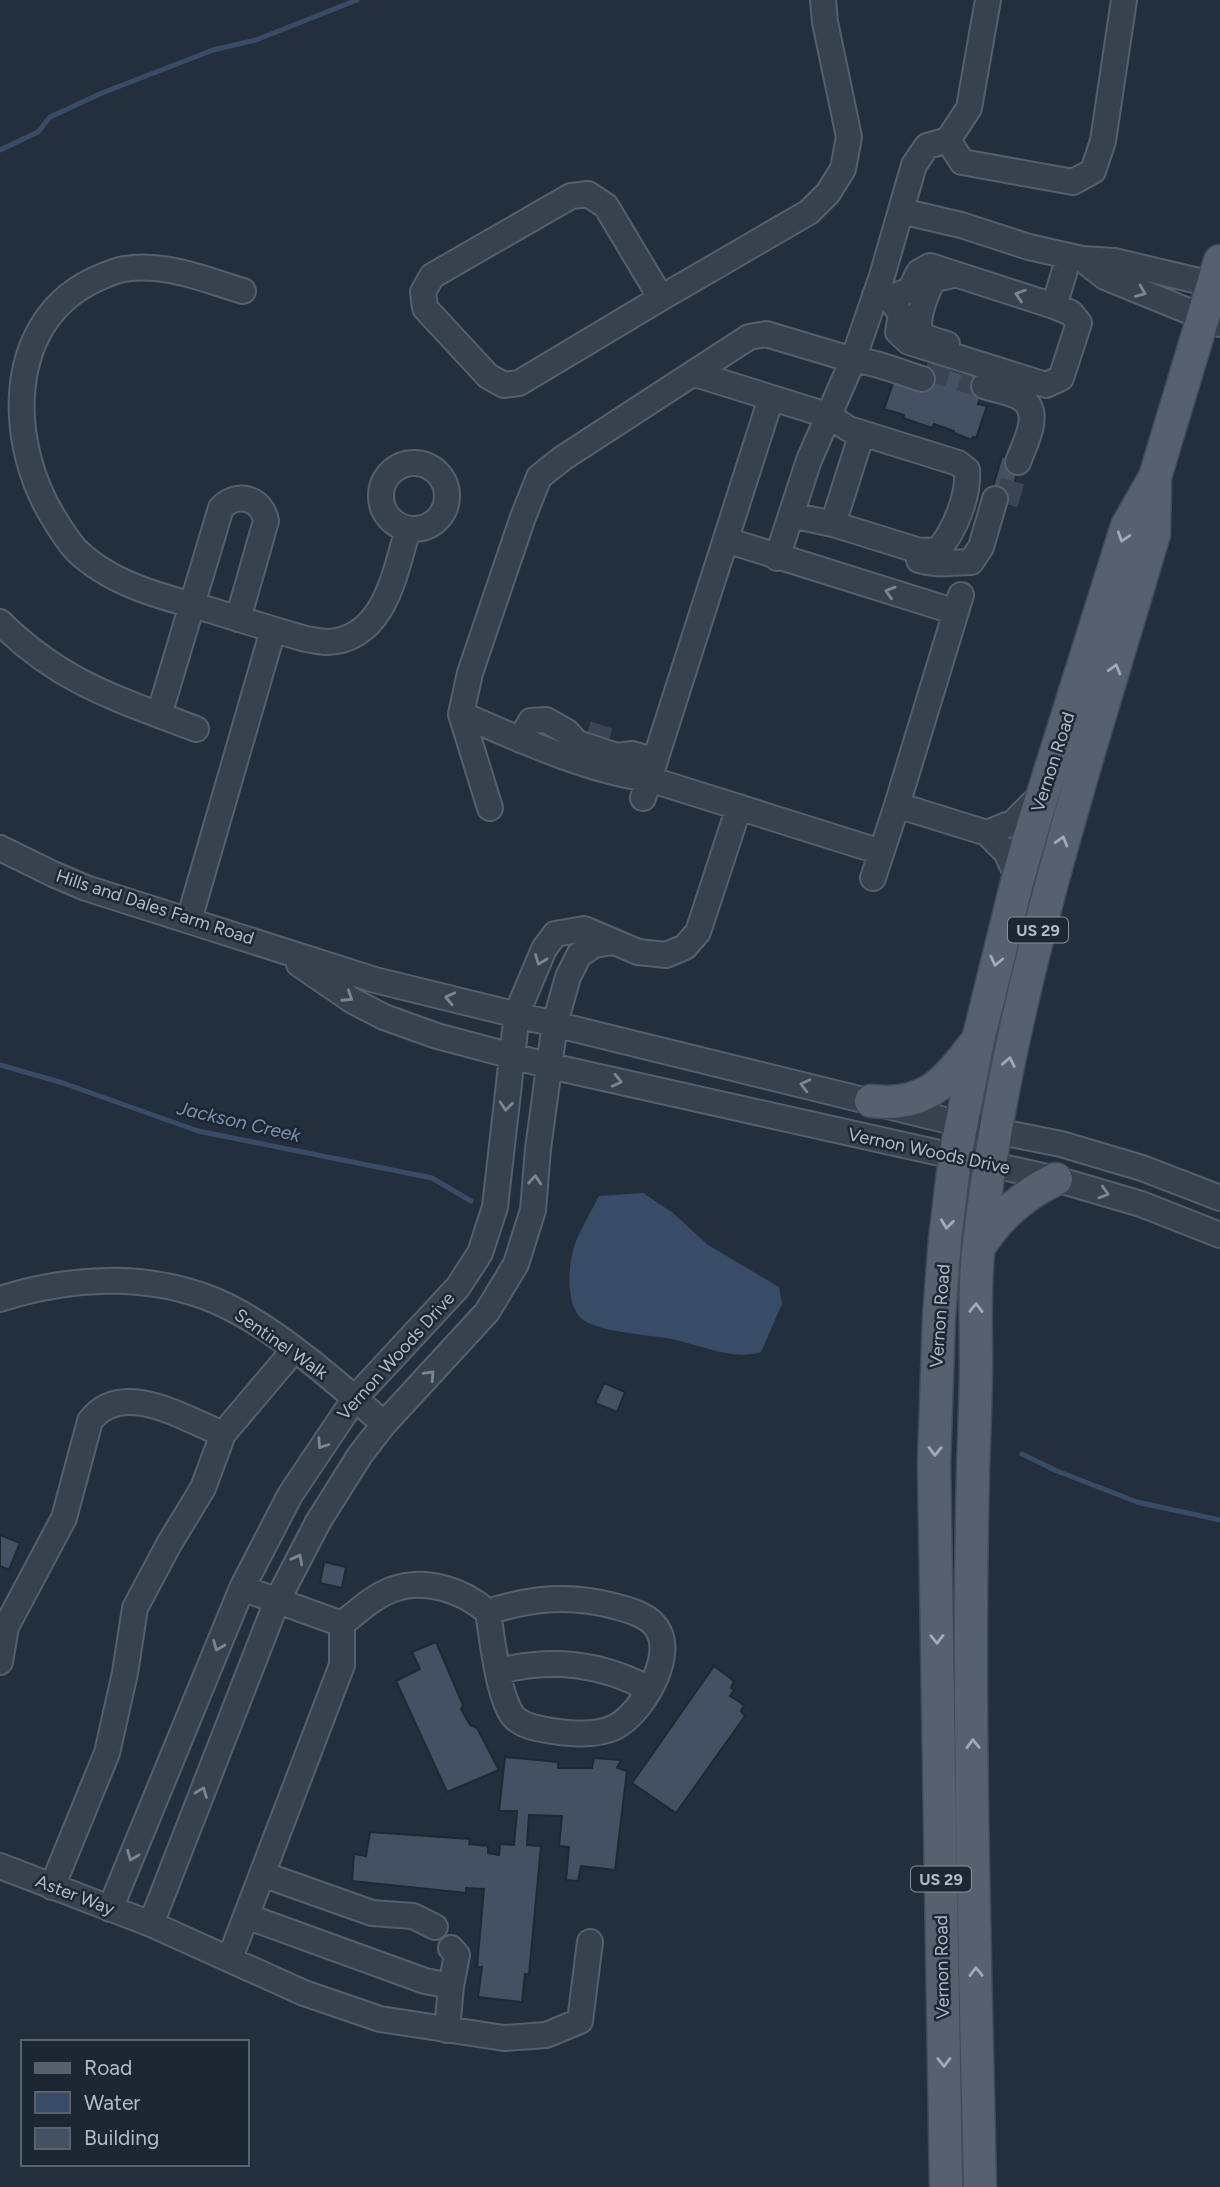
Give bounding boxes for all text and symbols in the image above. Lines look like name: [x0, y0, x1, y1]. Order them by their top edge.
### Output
one-way arrow: [1133, 284, 1146, 298]
one-way arrow: [1014, 289, 1026, 303]
one-way arrow: [1117, 531, 1132, 543]
one-way arrow: [885, 586, 897, 601]
one-way arrow: [1106, 663, 1121, 675]
street label: Vernon Road: [1026, 709, 1080, 815]
one-way arrow: [1054, 836, 1069, 848]
street label: Hills and Dales Farm Road: [53, 865, 257, 949]
road number: US 29: [1008, 918, 1068, 942]
one-way arrow: [534, 954, 548, 966]
one-way arrow: [990, 955, 1005, 967]
one-way arrow: [340, 989, 353, 1001]
one-way arrow: [444, 992, 456, 1006]
one-way arrow: [1001, 1057, 1016, 1068]
one-way arrow: [611, 1072, 623, 1087]
one-way arrow: [799, 1079, 811, 1093]
water label: Jackson Creek: [174, 1096, 304, 1147]
one-way arrow: [499, 1100, 514, 1111]
street label: Vernon Woods Drive: [846, 1123, 1012, 1179]
one-way arrow: [527, 1175, 542, 1186]
one-way arrow: [1097, 1184, 1109, 1199]
one-way arrow: [940, 1219, 955, 1230]
street label: Vernon Road: [925, 1263, 955, 1369]
street label: Vernon Woods Drive: [333, 1287, 460, 1425]
one-way arrow: [968, 1302, 983, 1313]
street label: Sentinel Walk: [230, 1304, 332, 1384]
one-way arrow: [422, 1370, 434, 1383]
one-way arrow: [318, 1436, 330, 1449]
one-way arrow: [927, 1446, 942, 1457]
one-way arrow: [290, 1554, 304, 1566]
one-way arrow: [929, 1634, 945, 1645]
one-way arrow: [213, 1639, 227, 1651]
one-way arrow: [965, 1739, 981, 1749]
one-way arrow: [194, 1786, 208, 1798]
one-way arrow: [126, 1849, 140, 1861]
road number: US 29: [911, 1867, 971, 1892]
street label: Aster Way: [32, 1870, 118, 1920]
street label: Vernon Road: [930, 1915, 954, 2019]
one-way arrow: [968, 1966, 983, 1977]
legend: [21, 2040, 248, 2166]
text: Road: [84, 2055, 132, 2080]
one-way arrow: [936, 2058, 952, 2068]
text: Water: [84, 2090, 140, 2115]
text: Building: [84, 2125, 159, 2150]

